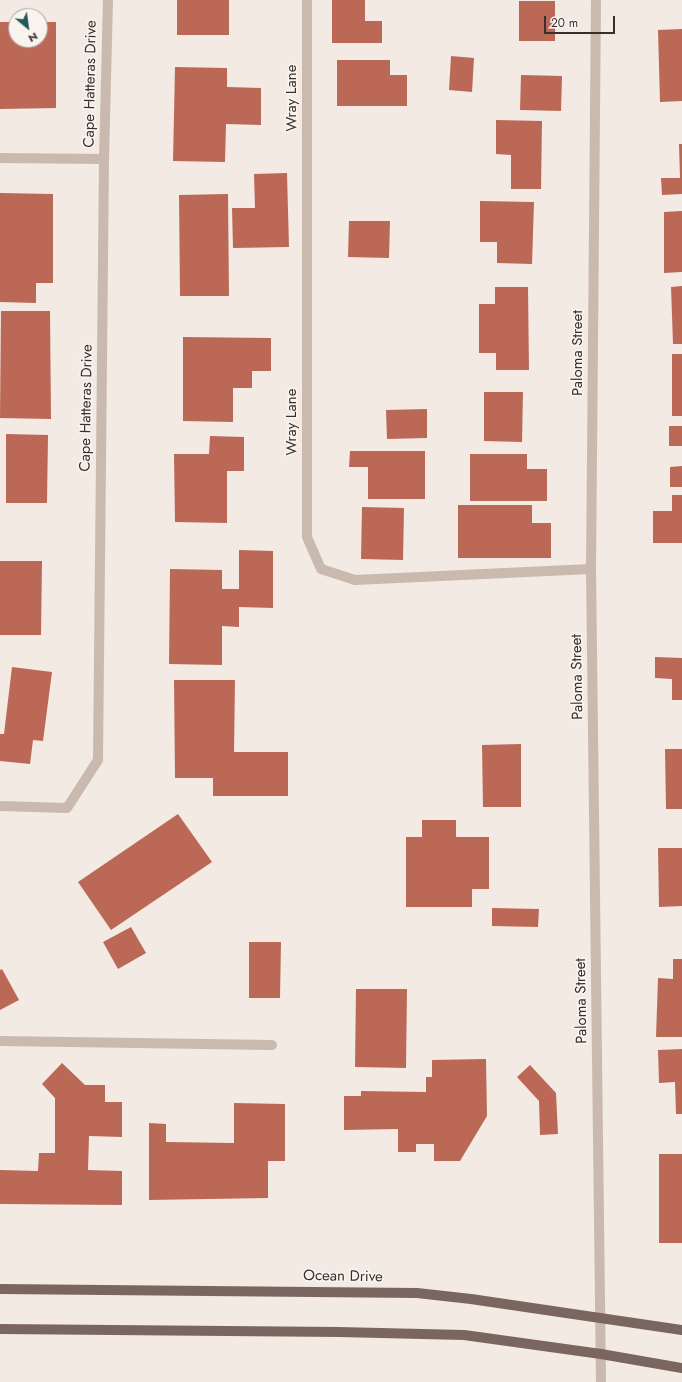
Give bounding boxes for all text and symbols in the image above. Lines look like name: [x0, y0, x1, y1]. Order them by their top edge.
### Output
north arrow: [8, 8, 48, 48]
scale bar: [546, 8, 617, 34]
text: 20 m: [551, 14, 578, 32]
street label: Cape Hatteras Drive: [81, 20, 101, 148]
text: N: [26, 29, 41, 47]
street label: Wray Lane: [283, 65, 301, 131]
street label: Paloma Street: [569, 310, 587, 396]
street label: Cape Hatteras Drive: [77, 344, 97, 472]
street label: Wray Lane: [283, 389, 301, 455]
street label: Paloma Street: [568, 634, 588, 720]
street label: Paloma Street: [572, 958, 592, 1044]
street label: Ocean Drive: [303, 1267, 383, 1287]

